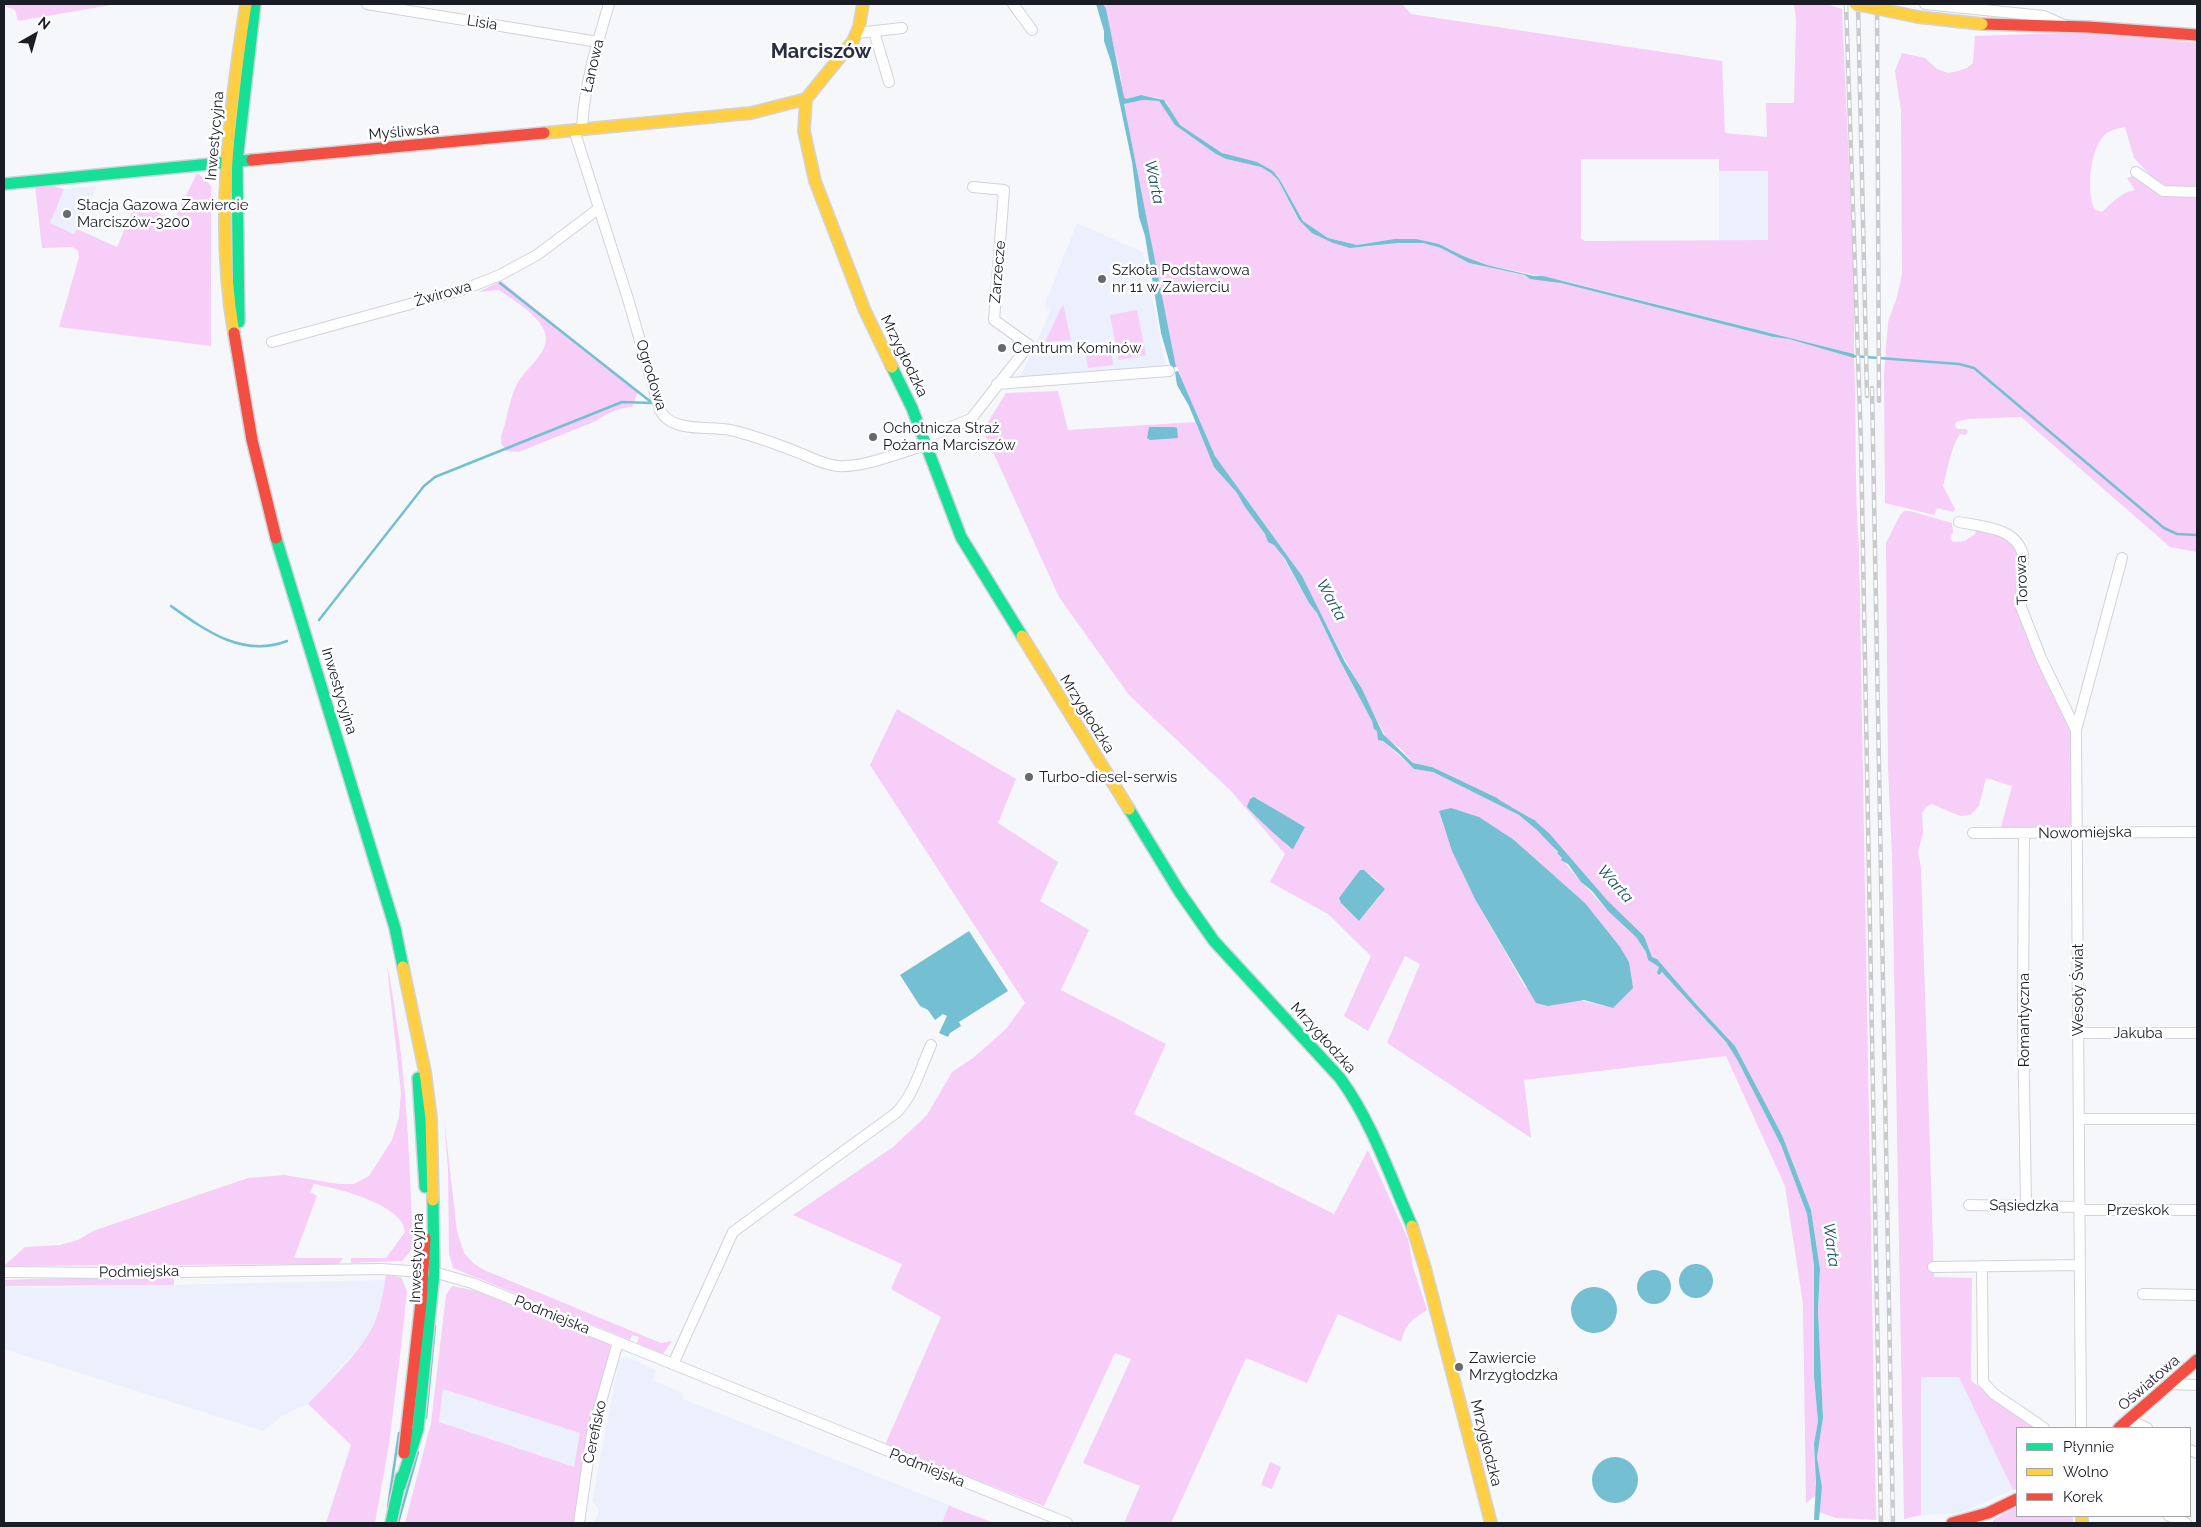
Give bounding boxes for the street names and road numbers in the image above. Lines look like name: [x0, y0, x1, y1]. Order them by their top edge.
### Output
street label: Lisia: [465, 12, 499, 34]
street label: Łanowa: [578, 37, 608, 95]
street label: Inwestycyjna: [202, 91, 228, 181]
street label: Myśliwska: [368, 120, 440, 144]
street label: Zarzecze: [986, 240, 1010, 304]
street label: Żwirowa: [412, 277, 474, 311]
street label: Mrzygłodzka: [876, 312, 932, 400]
street label: Ogrodowa: [632, 338, 670, 412]
street label: Torowa: [2012, 555, 2032, 605]
street label: Inwestycyjna: [317, 645, 361, 737]
street label: Mrzygłodzka: [1056, 671, 1118, 757]
street label: Nowomiejska: [2038, 823, 2132, 843]
street label: Wesoły Świat: [2069, 943, 2087, 1037]
street label: Romantyczna: [2015, 973, 2033, 1067]
street label: Mrzygłodzka: [1287, 999, 1359, 1077]
street label: Jakuba: [2113, 1024, 2163, 1042]
street label: Sąsiedzka: [1989, 1196, 2059, 1216]
street label: Przeskok: [2107, 1201, 2169, 1219]
street label: Inwestycyjna: [406, 1213, 428, 1303]
street label: Podmiejska: [99, 1262, 179, 1282]
street label: Podmiejska: [512, 1292, 592, 1338]
street label: Oświatowa: [2115, 1351, 2183, 1415]
street label: Mrzygłodzka: [1466, 1398, 1506, 1488]
street label: Cerefisko: [580, 1399, 610, 1465]
street label: Podmiejska: [887, 1445, 967, 1491]

